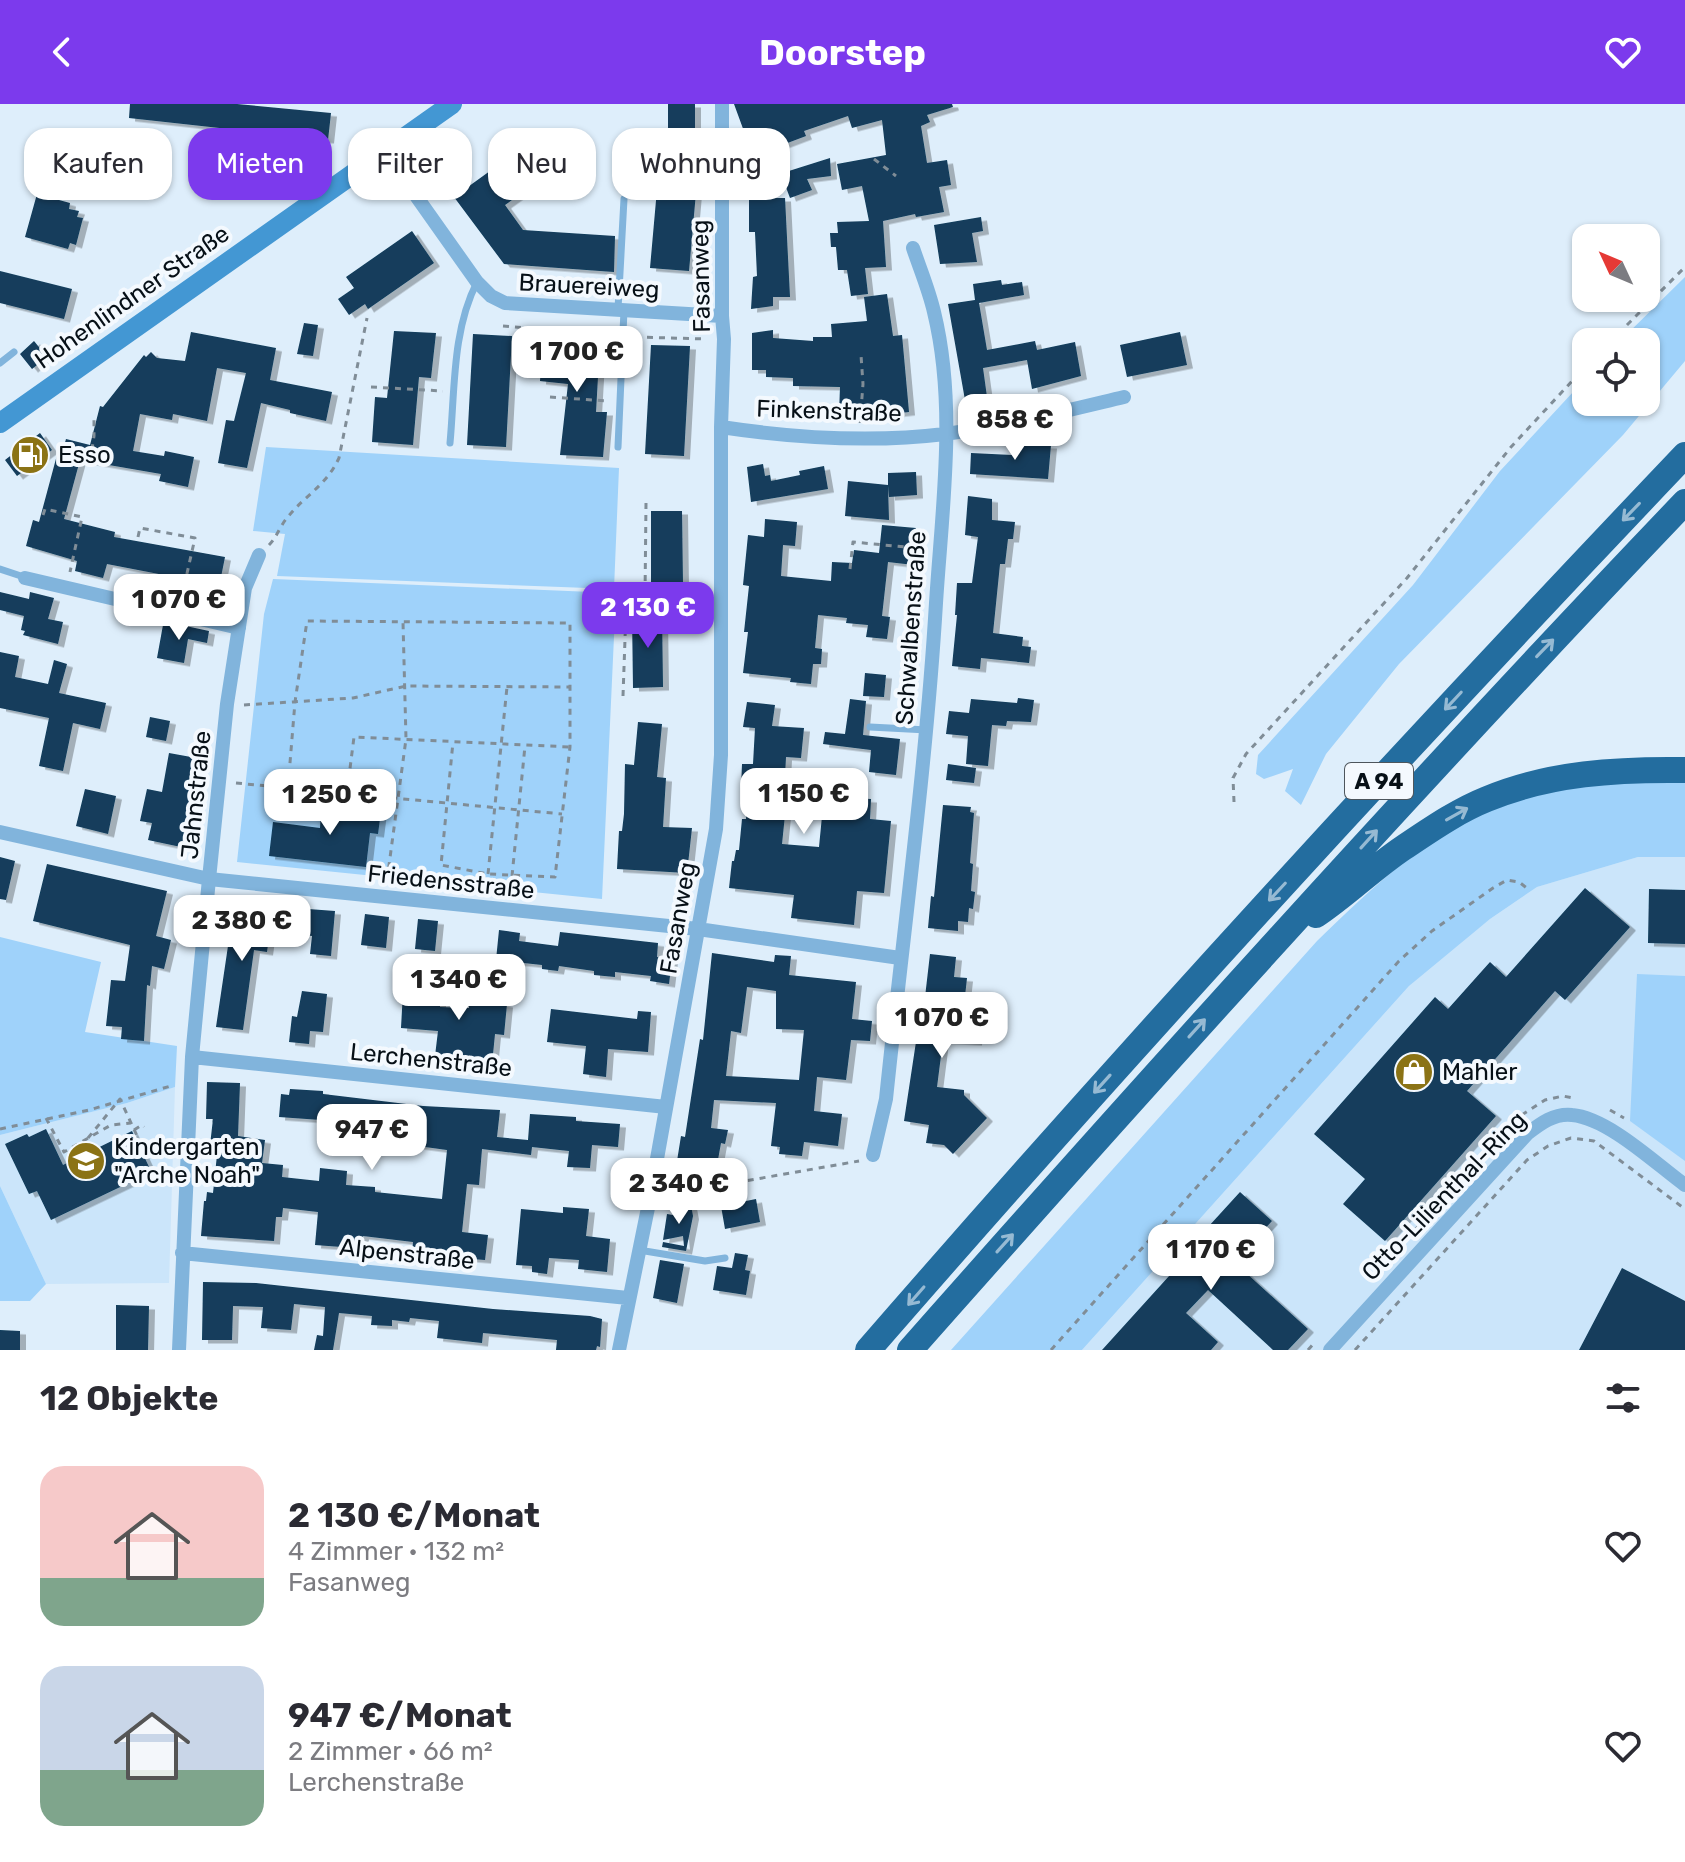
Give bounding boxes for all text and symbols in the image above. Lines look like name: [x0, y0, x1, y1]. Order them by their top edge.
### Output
icon: back: [40, 30, 84, 74]
icon: heart: [1601, 30, 1645, 74]
text: Doorstep: [759, 31, 926, 74]
chip: Kaufen: [24, 128, 172, 200]
chip: Mieten: [188, 128, 332, 200]
chip: Filter: [348, 128, 472, 200]
chip: Neu: [488, 128, 596, 200]
chip: Wohnung: [612, 128, 790, 200]
street label: Hohenlindner Straße: [30, 219, 234, 375]
street label: Fasanweg: [686, 219, 716, 333]
north arrow: [1572, 224, 1660, 312]
map controls: [1572, 224, 1660, 416]
street label: Brauereiweg: [518, 268, 660, 304]
pin: 1 700 €: [503, 326, 651, 394]
button: locate: [1572, 328, 1660, 416]
text: 1 700 €: [530, 336, 624, 367]
street label: Finkenstraße: [756, 394, 902, 428]
pin: 858 €: [959, 394, 1071, 462]
text: 858 €: [976, 404, 1054, 435]
fuel station icon: Esso: [9, 434, 51, 476]
place label: Esso: [58, 441, 111, 469]
one-way arrow: [1622, 502, 1641, 522]
street label: Schwalbenstraße: [890, 530, 932, 726]
pin: 1 070 €: [105, 574, 253, 642]
pin: 2 130 €: [574, 582, 722, 650]
text: 1 070 €: [132, 584, 226, 615]
text: 2 130 €: [600, 592, 696, 623]
one-way arrow: [1536, 638, 1555, 658]
one-way arrow: [1444, 690, 1462, 710]
street label: Jahnstraße: [175, 729, 217, 861]
road number: A 94: [1345, 763, 1413, 799]
pin: 1 150 €: [730, 768, 878, 836]
pin: 1 250 €: [256, 769, 404, 837]
text: 1 150 €: [758, 778, 850, 809]
text: 1 250 €: [282, 779, 378, 810]
one-way arrow: [1445, 805, 1469, 821]
one-way arrow: [1360, 829, 1379, 849]
street label: Friedensstraße: [366, 859, 536, 905]
street label: Fasanweg: [654, 860, 702, 976]
one-way arrow: [1267, 882, 1286, 902]
pin: 2 380 €: [168, 895, 316, 963]
text: 2 380 €: [192, 905, 292, 936]
pin: 1 340 €: [385, 954, 533, 1022]
text: 1 340 €: [411, 964, 507, 995]
pin: 1 070 €: [868, 992, 1016, 1060]
text: 1 070 €: [895, 1002, 989, 1033]
one-way arrow: [1188, 1019, 1206, 1039]
street label: Lerchenstraße: [349, 1038, 513, 1082]
shop icon: Mahler: [1393, 1051, 1435, 1093]
place label: Mahler: [1442, 1058, 1517, 1086]
one-way arrow: [1093, 1074, 1111, 1094]
pin: 947 €: [316, 1104, 428, 1172]
street label: Otto-Lilienthal-Ring: [1356, 1106, 1532, 1286]
text: 947 €: [335, 1114, 409, 1145]
place label: Kindergarten "Arche Noah": [114, 1133, 260, 1189]
school or university icon: Kindergarten "Arche Noah": [65, 1140, 107, 1182]
pin: 2 340 €: [605, 1158, 753, 1226]
text: 2 340 €: [629, 1168, 729, 1199]
pin: 1 170 €: [1137, 1224, 1285, 1292]
street label: Alpenstraße: [338, 1233, 476, 1275]
one-way arrow: [996, 1233, 1014, 1253]
text: 1 170 €: [1166, 1234, 1256, 1265]
one-way arrow: [907, 1285, 925, 1305]
icon: filters: [1601, 1376, 1645, 1420]
text: 12 Objekte: [40, 1378, 218, 1419]
text: 2 130 €/Monat: [288, 1495, 540, 1536]
icon: home: [104, 1498, 200, 1594]
icon: heart: [1601, 1524, 1645, 1568]
text: 4 Zimmer · 132 m²: [288, 1536, 504, 1567]
text: Fasanweg: [288, 1567, 411, 1598]
text: 947 €/Monat: [288, 1695, 512, 1736]
icon: home: [104, 1698, 200, 1794]
icon: heart: [1601, 1724, 1645, 1768]
text: 2 Zimmer · 66 m²: [288, 1736, 493, 1767]
text: Lerchenstraße: [288, 1767, 464, 1798]

